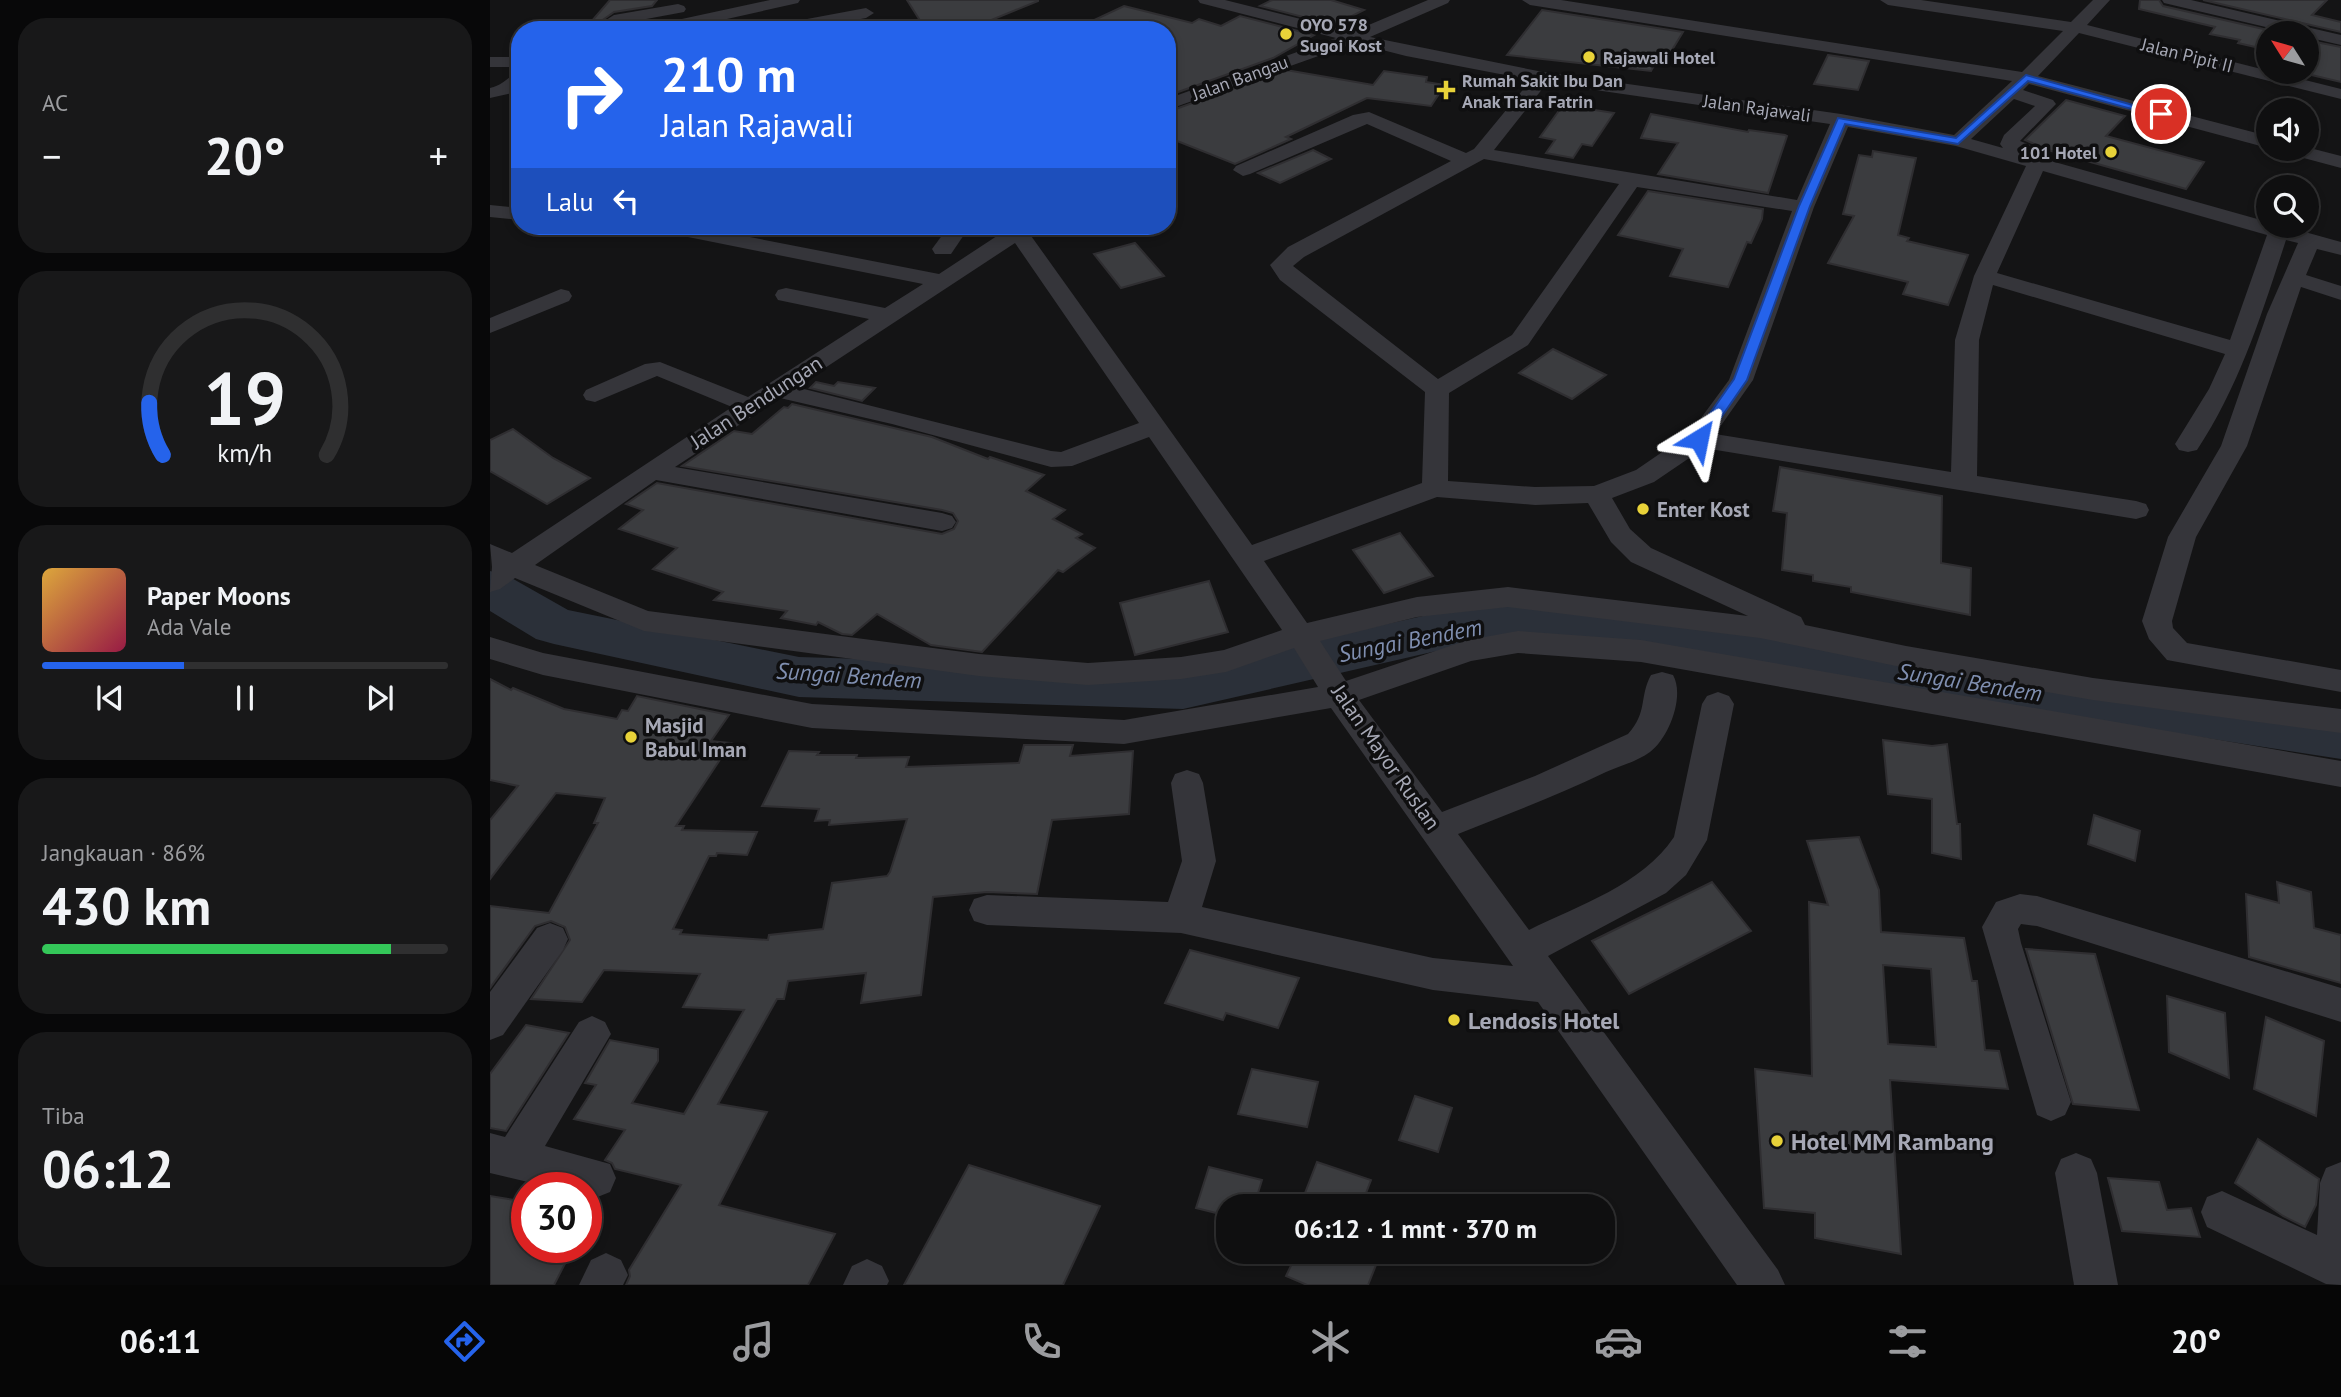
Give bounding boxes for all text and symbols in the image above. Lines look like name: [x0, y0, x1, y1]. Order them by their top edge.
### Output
place label: OYO 578 Sugoi Kost: [1300, 13, 1382, 57]
north arrow: [2256, 21, 2319, 84]
map controls: [2256, 21, 2319, 238]
marker: OYO 578 Sugoi Kost: [1278, 26, 1294, 42]
street label: Jalan Pipit II: [2138, 32, 2235, 78]
text: 210 m: [661, 42, 796, 106]
place label: Rajawali Hotel: [1603, 46, 1716, 69]
icon: right: [546, 49, 637, 140]
marker: Rajawali Hotel: [1581, 49, 1597, 65]
street label: Jalan Bangau: [1188, 50, 1291, 106]
place label: Rumah Sakit Ibu Dan Anak Tiara Fatrin: [1462, 69, 1623, 113]
marker: Rumah Sakit Ibu Dan Anak Tiara Fatrin: [1436, 80, 1456, 100]
pin: [2131, 84, 2191, 144]
text: AC: [42, 88, 68, 117]
street label: Jalan Rajawali: [1701, 89, 1812, 127]
icon: arrive: [2142, 95, 2180, 133]
button: sound: [2256, 98, 2319, 161]
text: Jalan Rajawali: [661, 104, 854, 146]
text: 20°: [204, 122, 286, 189]
text: −: [42, 131, 61, 180]
text: +: [429, 131, 448, 180]
place label: 101 Hotel: [2020, 141, 2098, 164]
marker: 101 Hotel: [2103, 144, 2119, 160]
button: search: [2256, 175, 2319, 238]
icon: left: [607, 182, 645, 220]
text: Lalu: [546, 185, 593, 218]
street label: Jalan Bendungan: [684, 349, 827, 455]
text: 19: [204, 352, 286, 446]
position arrow: [1662, 402, 1736, 476]
text: km/h: [218, 437, 272, 469]
place label: Enter Kost: [1657, 496, 1750, 523]
marker: Enter Kost: [1635, 501, 1651, 517]
text: Paper Moons: [147, 579, 291, 612]
text: Ada Vale: [147, 612, 231, 641]
water label: Sungai Bendem: [1336, 612, 1484, 668]
water label: Sungai Bendem: [775, 655, 923, 695]
water label: Sungai Bendem: [1896, 656, 2044, 708]
street label: Jalan Mayor Ruslan: [1325, 678, 1446, 835]
icon: previous: [91, 679, 129, 717]
icon: pause: [226, 679, 264, 717]
icon: next: [361, 679, 399, 717]
place label: Masjid Babul Iman: [645, 712, 747, 763]
marker: Masjid Babul Iman: [623, 729, 639, 745]
text: Jangkauan · 86%: [42, 838, 205, 867]
text: 430 km: [42, 872, 211, 939]
place label: Lendosis Hotel: [1468, 1005, 1620, 1036]
marker: Lendosis Hotel: [1446, 1012, 1462, 1028]
text: Tiba: [42, 1101, 85, 1130]
place label: Hotel MM Rambang: [1791, 1126, 1994, 1157]
marker: Hotel MM Rambang: [1769, 1133, 1785, 1149]
text: 06:12: [42, 1135, 174, 1202]
speed limit sign: 30: [511, 1172, 602, 1263]
text: 06:12 · 1 mnt · 370 m: [1294, 1212, 1537, 1245]
icon: directions: [440, 1317, 489, 1366]
icon: music: [729, 1317, 778, 1366]
icon: phone: [1017, 1317, 1066, 1366]
icon: climate: [1306, 1317, 1355, 1366]
icon: car: [1594, 1317, 1643, 1366]
icon: filters: [1883, 1317, 1932, 1366]
text: 06:11: [120, 1320, 201, 1362]
text: 20°: [2171, 1320, 2221, 1362]

